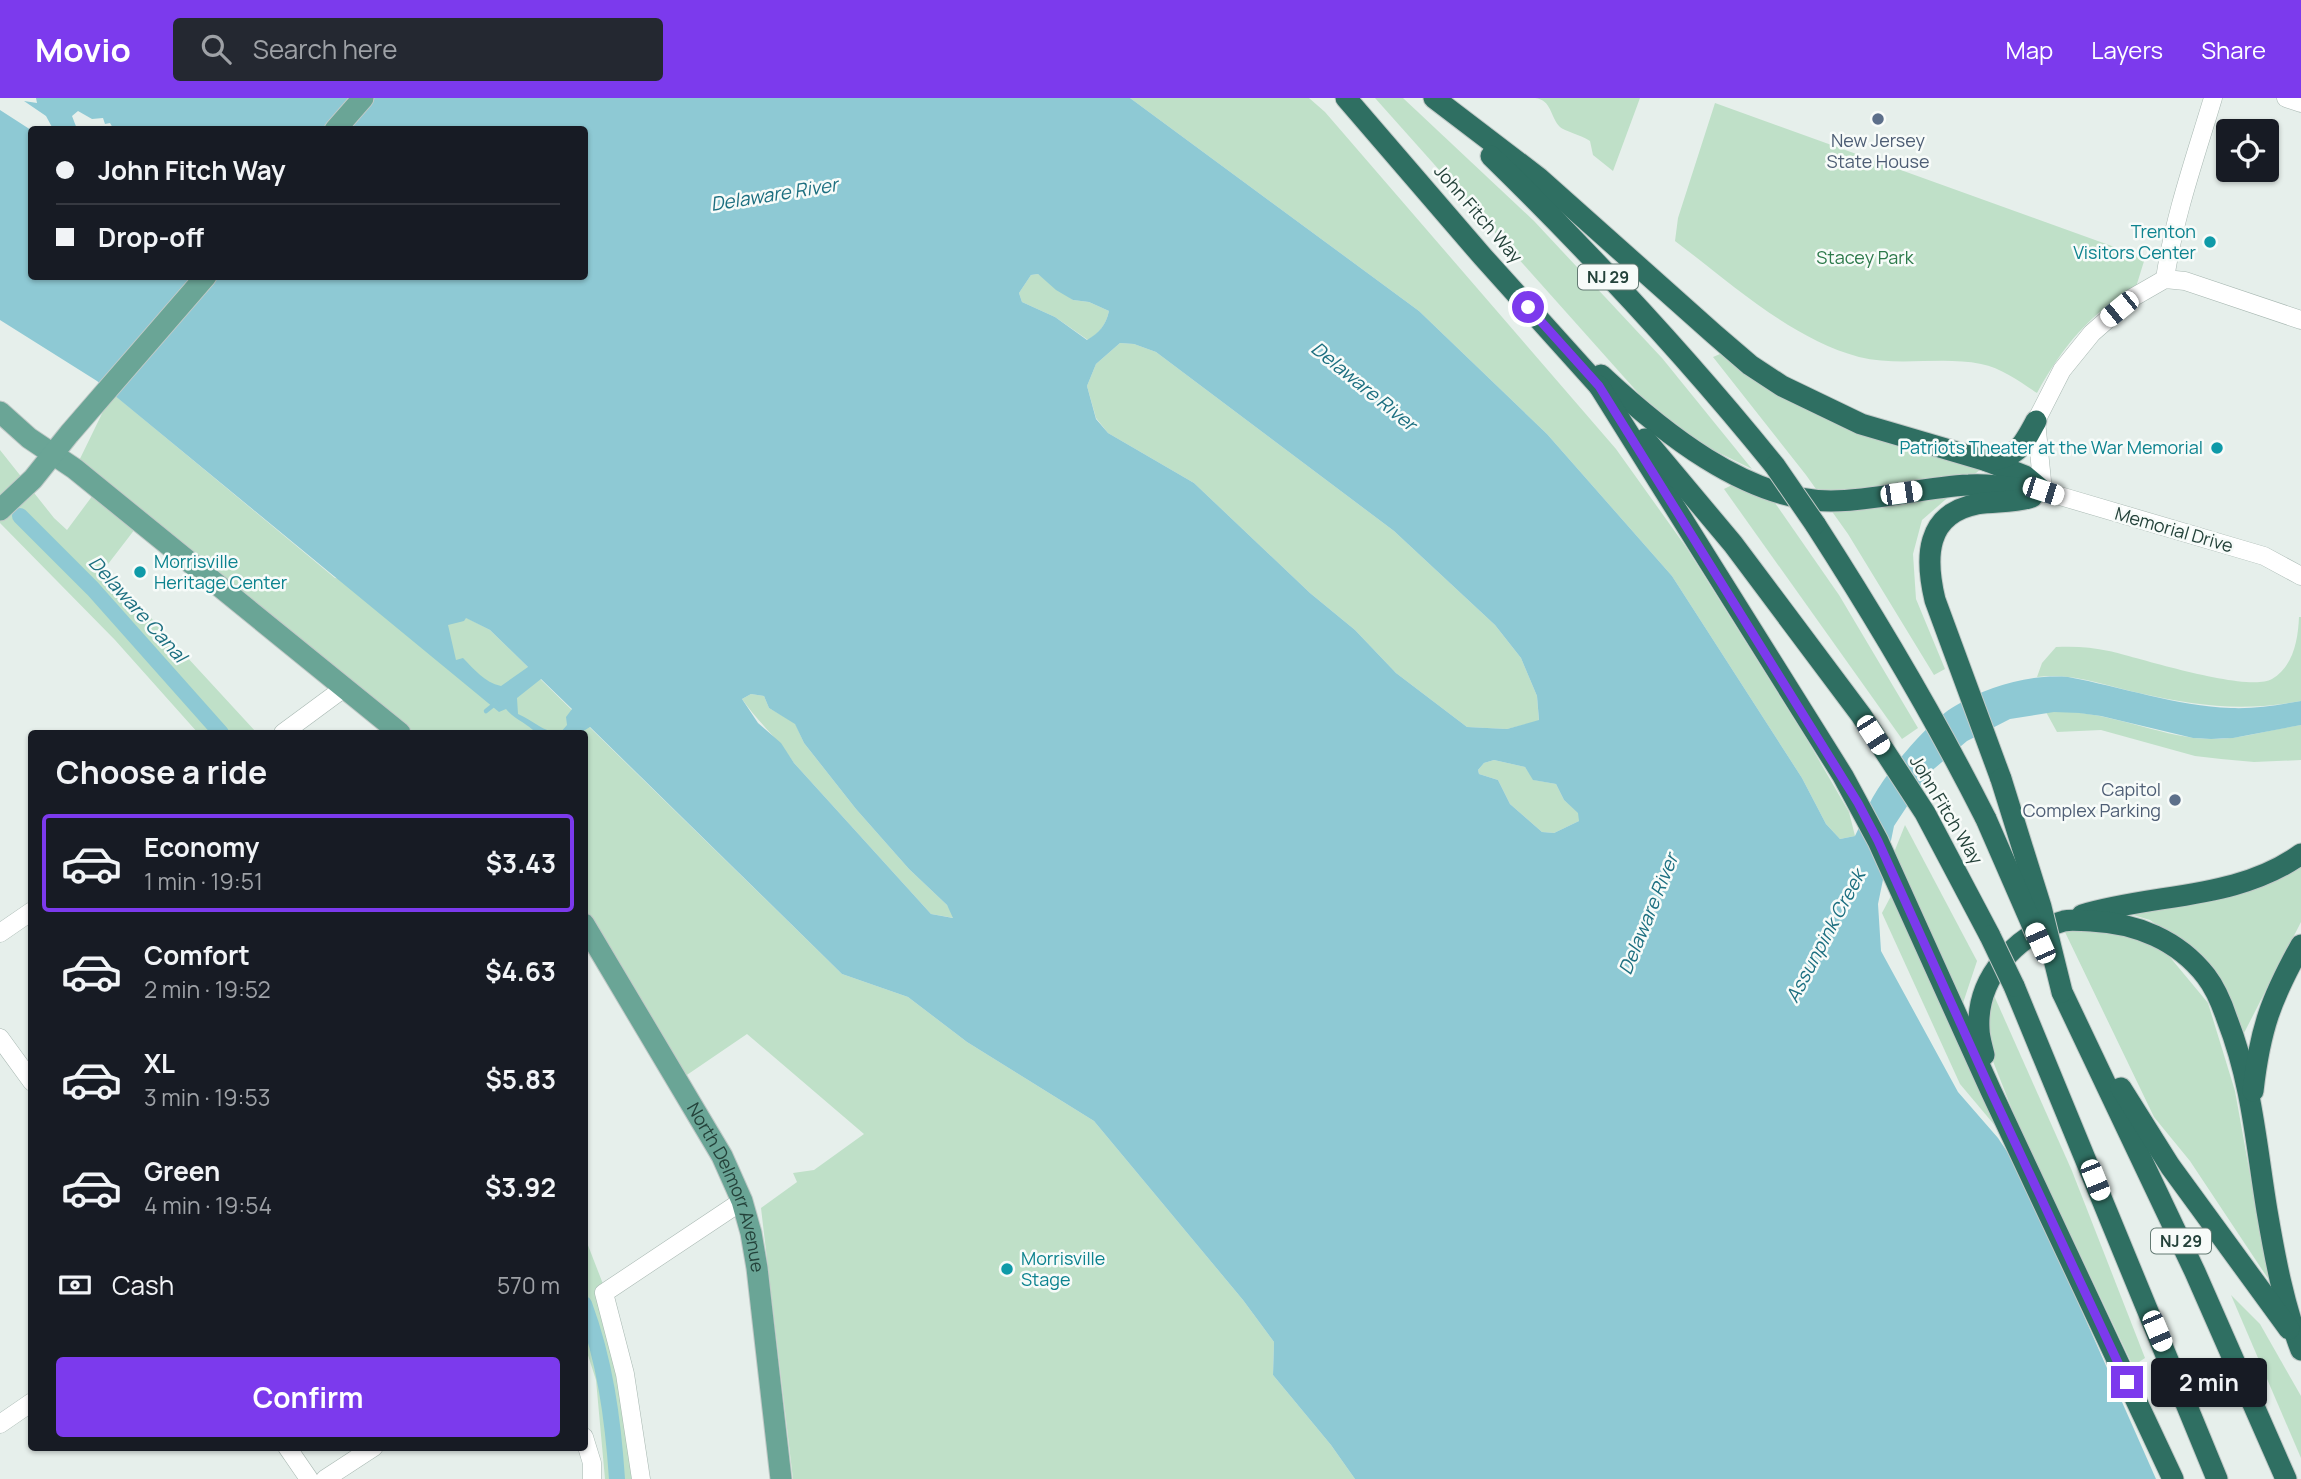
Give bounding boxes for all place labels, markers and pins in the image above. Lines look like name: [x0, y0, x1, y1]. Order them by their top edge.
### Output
marker: New Jersey State House: [1870, 111, 1886, 127]
place label: New Jersey State House: [1827, 128, 1929, 173]
place label: Trenton Visitors Center: [2073, 219, 2197, 264]
marker: Trenton Visitors Center: [2202, 234, 2218, 250]
place label: Patriots Theater at the War Memorial: [1899, 435, 2203, 459]
marker: Patriots Theater at the War Memorial: [2209, 440, 2225, 456]
place label: Morrisville Heritage Center: [154, 549, 288, 594]
marker: Morrisville Heritage Center: [132, 564, 148, 580]
place label: Capitol Complex Parking: [2023, 777, 2161, 822]
marker: Capitol Complex Parking: [2167, 792, 2183, 808]
place label: Morrisville Stage: [1021, 1246, 1105, 1291]
marker: Morrisville Stage: [999, 1261, 1015, 1277]

